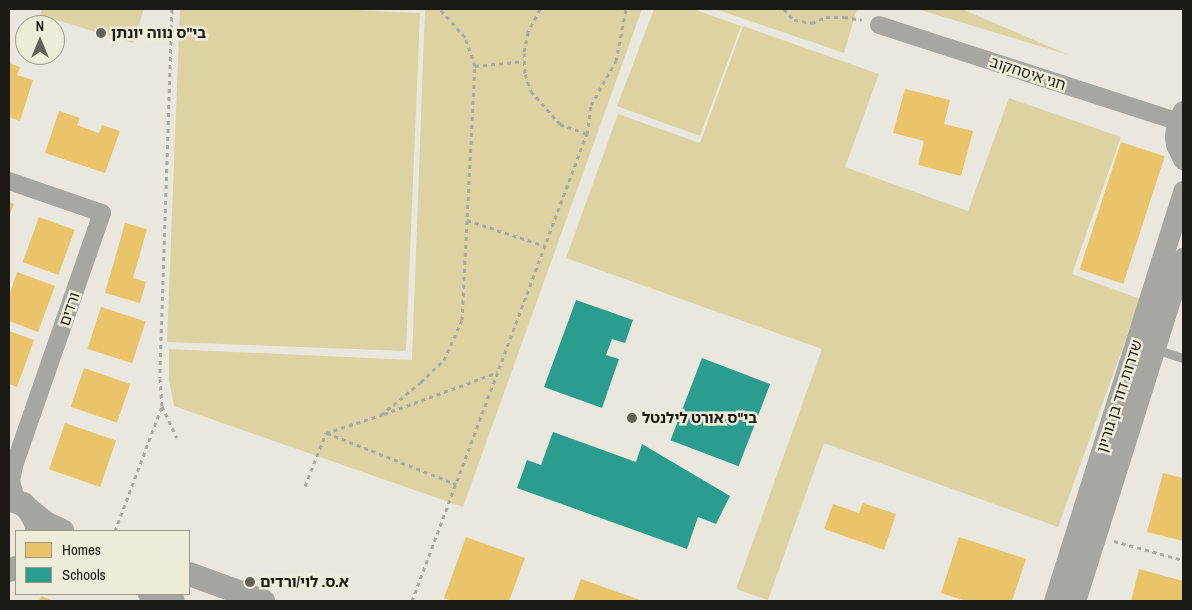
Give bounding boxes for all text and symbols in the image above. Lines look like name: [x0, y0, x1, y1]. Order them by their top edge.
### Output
north arrow: [15, 15, 65, 65]
text: N: [36, 17, 44, 35]
place label: בי"ס נווה יונתן: [111, 24, 206, 42]
marker: בי"ס נווה יונתן: [95, 27, 107, 39]
street label: חגי איסחקוב: [988, 52, 1068, 94]
street label: ורדים: [55, 290, 83, 328]
street label: שדרות דוד בן גוריון: [1092, 337, 1146, 455]
place label: בי"ס אורט לילנטל: [642, 409, 757, 427]
marker: בי"ס אורט לילנטל: [626, 412, 638, 424]
legend: [15, 530, 190, 595]
text: Homes: [62, 539, 101, 560]
text: Schools: [62, 564, 106, 585]
place label: א.ס. לוי/ורדים: [260, 573, 349, 591]
marker: א.ס. לוי/ורדים: [244, 576, 256, 588]

